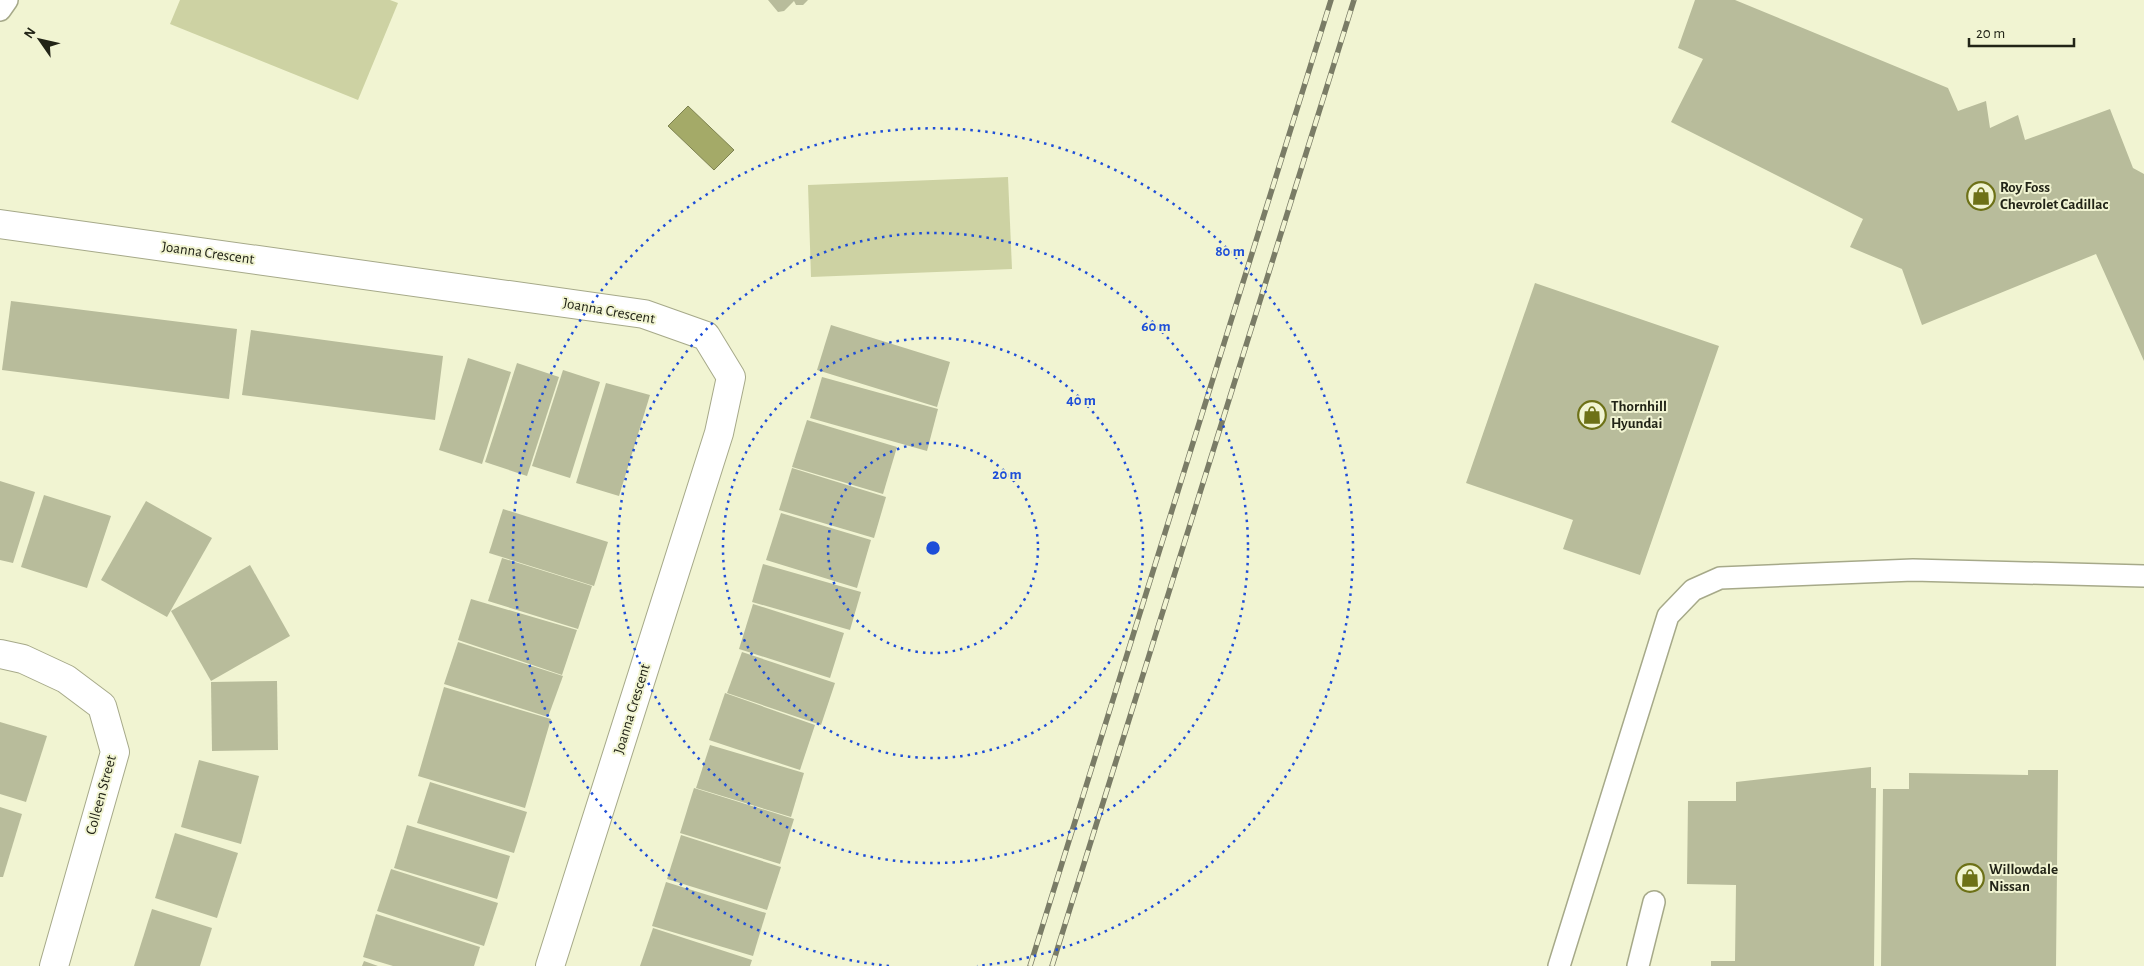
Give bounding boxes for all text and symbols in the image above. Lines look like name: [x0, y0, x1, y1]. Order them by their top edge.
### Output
north arrow: [15, 15, 65, 65]
scale bar: [1969, 15, 2074, 47]
text: N: [22, 25, 39, 41]
text: 20 m: [1976, 26, 2005, 41]
place label: Roy Foss Chevrolet Cadillac: [2000, 180, 2108, 212]
shop icon: Roy Foss Chevrolet Cadillac: [1966, 181, 1996, 211]
street label: Joanna Crescent: [161, 239, 255, 267]
text: 80 m: [1215, 244, 1245, 259]
street label: Joanna Crescent: [562, 296, 656, 327]
text: 60 m: [1141, 319, 1171, 334]
text: 40 m: [1066, 393, 1096, 408]
place label: Thornhill Hyundai: [1611, 399, 1667, 431]
shop icon: Thornhill Hyundai: [1577, 400, 1607, 430]
text: 20 m: [992, 467, 1022, 482]
centre of rings: [924, 539, 942, 557]
street label: Joanna Crescent: [611, 662, 653, 756]
street label: Colleen Street: [83, 753, 119, 836]
place label: Willowdale Nissan: [1989, 862, 2058, 894]
shop icon: Willowdale Nissan: [1955, 863, 1985, 893]

